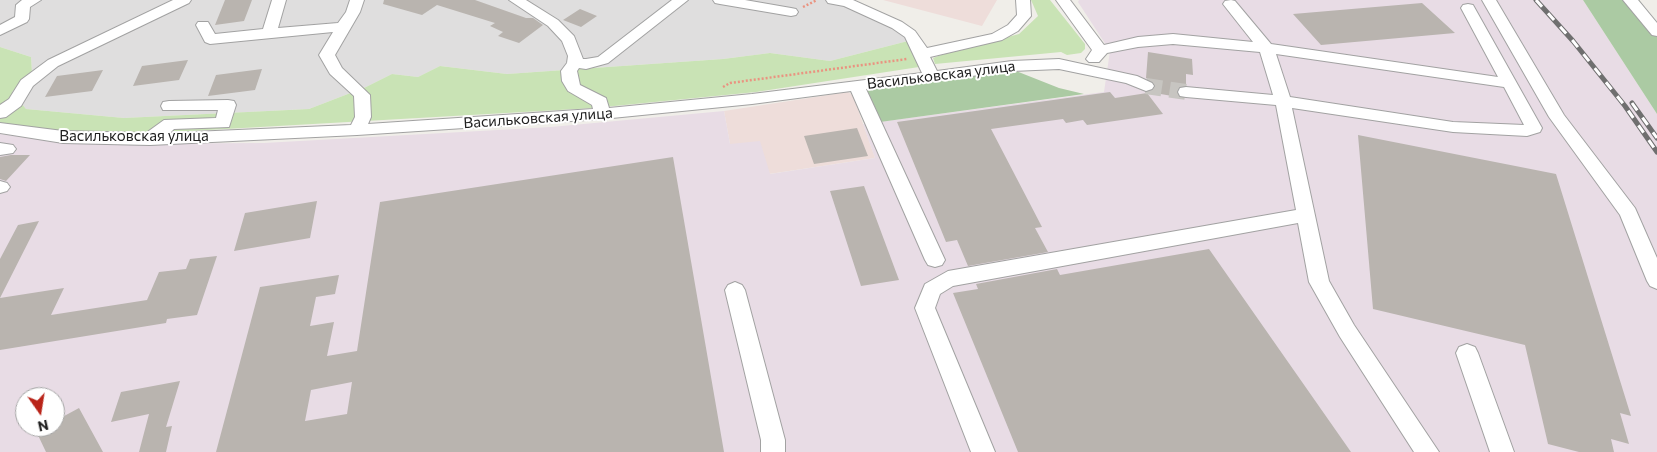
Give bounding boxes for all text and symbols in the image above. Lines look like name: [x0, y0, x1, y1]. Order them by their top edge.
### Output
street label: Васильковская улица: [866, 57, 1016, 93]
street label: Васильковская улица: [463, 104, 613, 132]
street label: Васильковская улица: [59, 127, 209, 145]
north arrow: [15, 387, 65, 437]
text: N: [36, 417, 50, 436]

